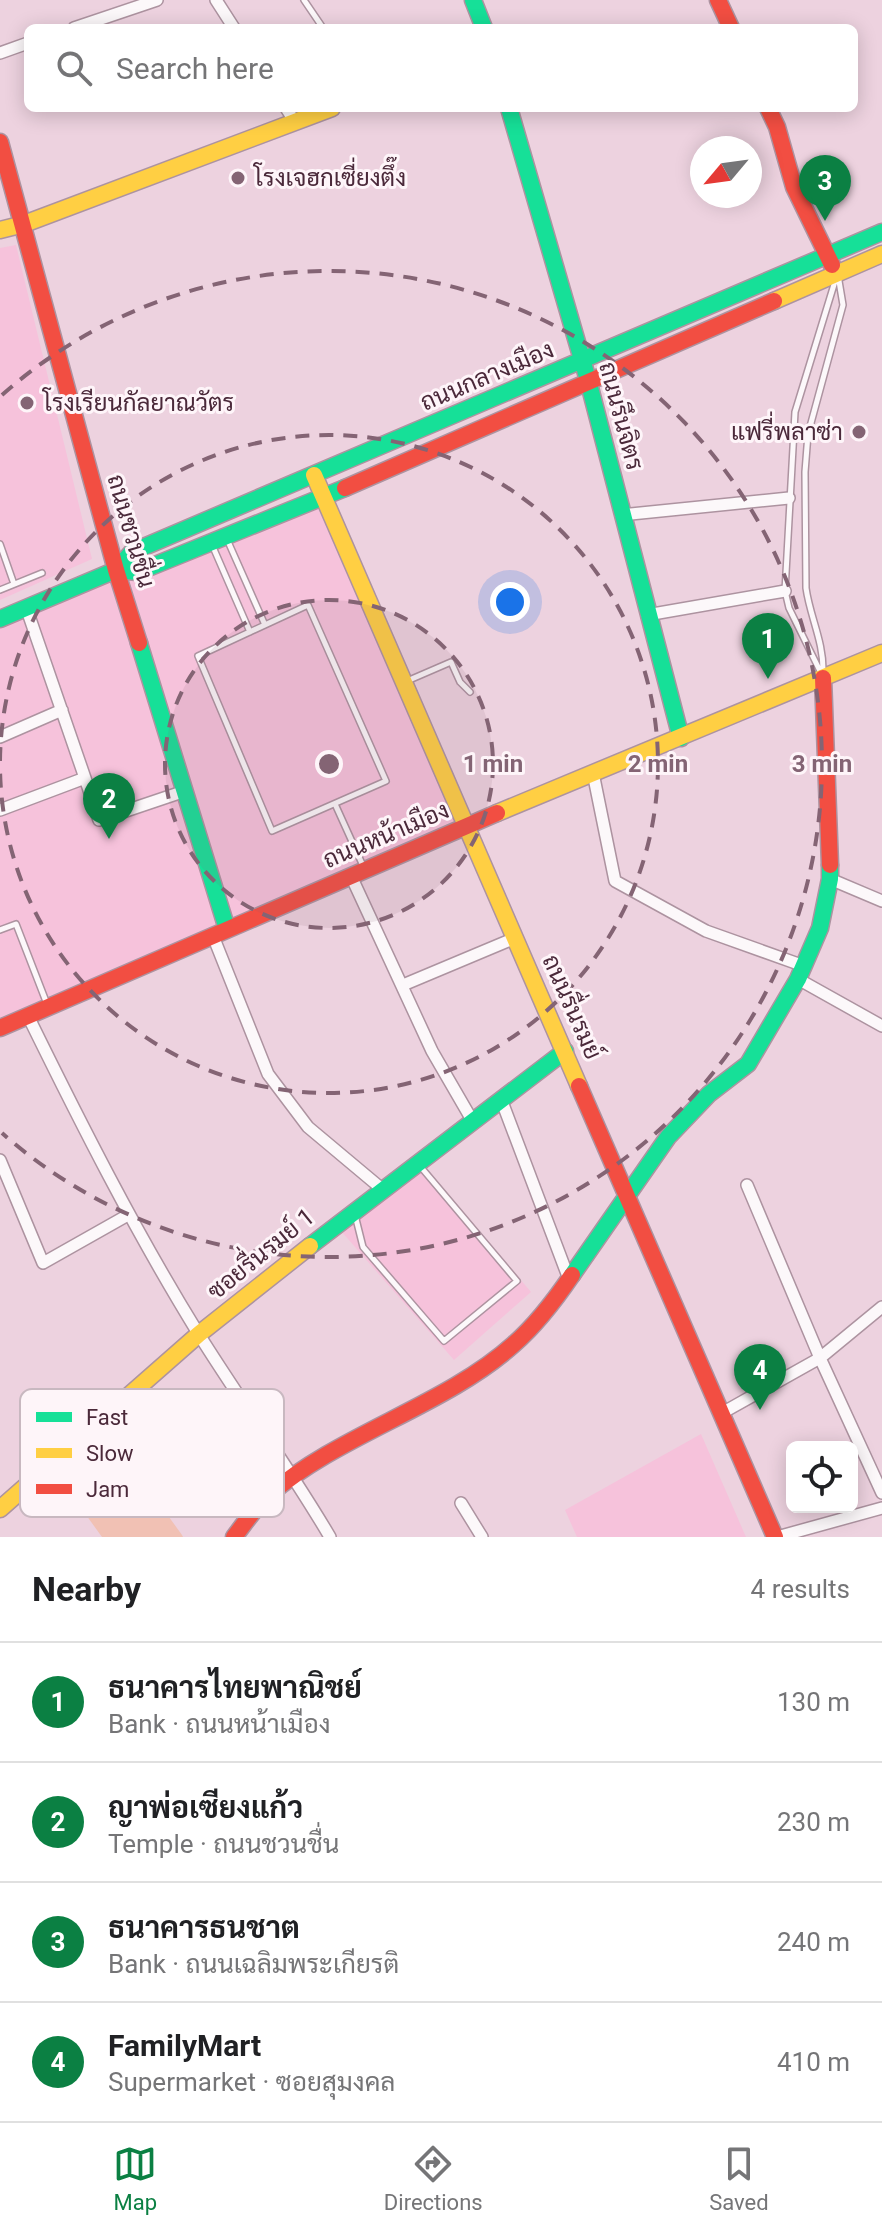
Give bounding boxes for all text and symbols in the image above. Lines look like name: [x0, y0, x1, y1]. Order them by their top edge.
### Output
search box: [24, 24, 858, 112]
icon: search: [52, 46, 96, 90]
text: Search here: [116, 51, 274, 86]
north arrow: [690, 136, 762, 208]
pin: 3: [799, 155, 851, 221]
place label: โรงเจฮกเซี่ยงตึ๊ง: [252, 156, 406, 192]
marker: โรงเจฮกเซี่ยงตึ๊ง: [229, 169, 247, 187]
street label: ถนนกลางเมือง: [416, 334, 558, 417]
street label: ถนนรึนจิตร: [593, 359, 649, 473]
place label: โรงเรียนกัลยาณวัตร: [41, 387, 234, 417]
marker: โรงเรียนกัลยาณวัตร: [18, 394, 36, 412]
place label: แฟรี่พลาซ่า: [731, 411, 843, 446]
marker: แฟรี่พลาซ่า: [850, 423, 868, 441]
street label: ถนนชวนชื่น: [101, 469, 167, 591]
your location: [490, 582, 530, 622]
pin: 1: [742, 613, 794, 679]
centre of rings: [315, 750, 343, 778]
text: 1 min: [463, 750, 523, 778]
text: 2 min: [628, 750, 688, 778]
text: 3 min: [792, 750, 852, 778]
pin: 2: [83, 773, 135, 839]
street label: ถนนหน้าเมือง: [319, 795, 453, 874]
street label: ถนนรื่นรมย์: [537, 948, 614, 1064]
street label: ซอยรื่นรมย์ 1: [198, 1197, 320, 1305]
pin: 4: [734, 1344, 786, 1410]
legend: [20, 1389, 284, 1517]
text: Fast: [86, 1405, 128, 1430]
text: Slow: [86, 1441, 134, 1466]
map controls: [786, 1441, 858, 1513]
button: locate: [786, 1441, 858, 1513]
text: Jam: [86, 1477, 129, 1502]
text: Nearby: [32, 1569, 141, 1609]
text: 4 results: [751, 1574, 850, 1604]
text: ธนาคารไทยพาณิชย์: [108, 1670, 362, 1705]
text: 1: [51, 1687, 65, 1717]
text: 130 m: [777, 1687, 850, 1717]
text: Bank · ถนนหน้าเมือง: [108, 1709, 331, 1739]
text: ญาพ่อเซียงแก้ว: [108, 1790, 303, 1825]
text: 2: [51, 1807, 65, 1837]
text: 230 m: [777, 1807, 850, 1837]
text: Temple · ถนนชวนชื่น: [108, 1829, 339, 1859]
text: ธนาคารธนชาต: [108, 1910, 300, 1945]
text: 3: [51, 1927, 65, 1957]
text: 240 m: [777, 1927, 850, 1957]
text: Bank · ถนนเฉลิมพระเกียรติ: [108, 1949, 399, 1979]
text: FamilyMart: [108, 2028, 261, 2063]
text: 4: [51, 2047, 65, 2077]
text: 410 m: [777, 2047, 850, 2077]
text: Supermarket · ซอยสุมงคล: [108, 2067, 395, 2097]
tab: Map: [113, 2142, 157, 2215]
tab: Directions: [384, 2142, 483, 2215]
tab: Saved: [709, 2142, 769, 2215]

